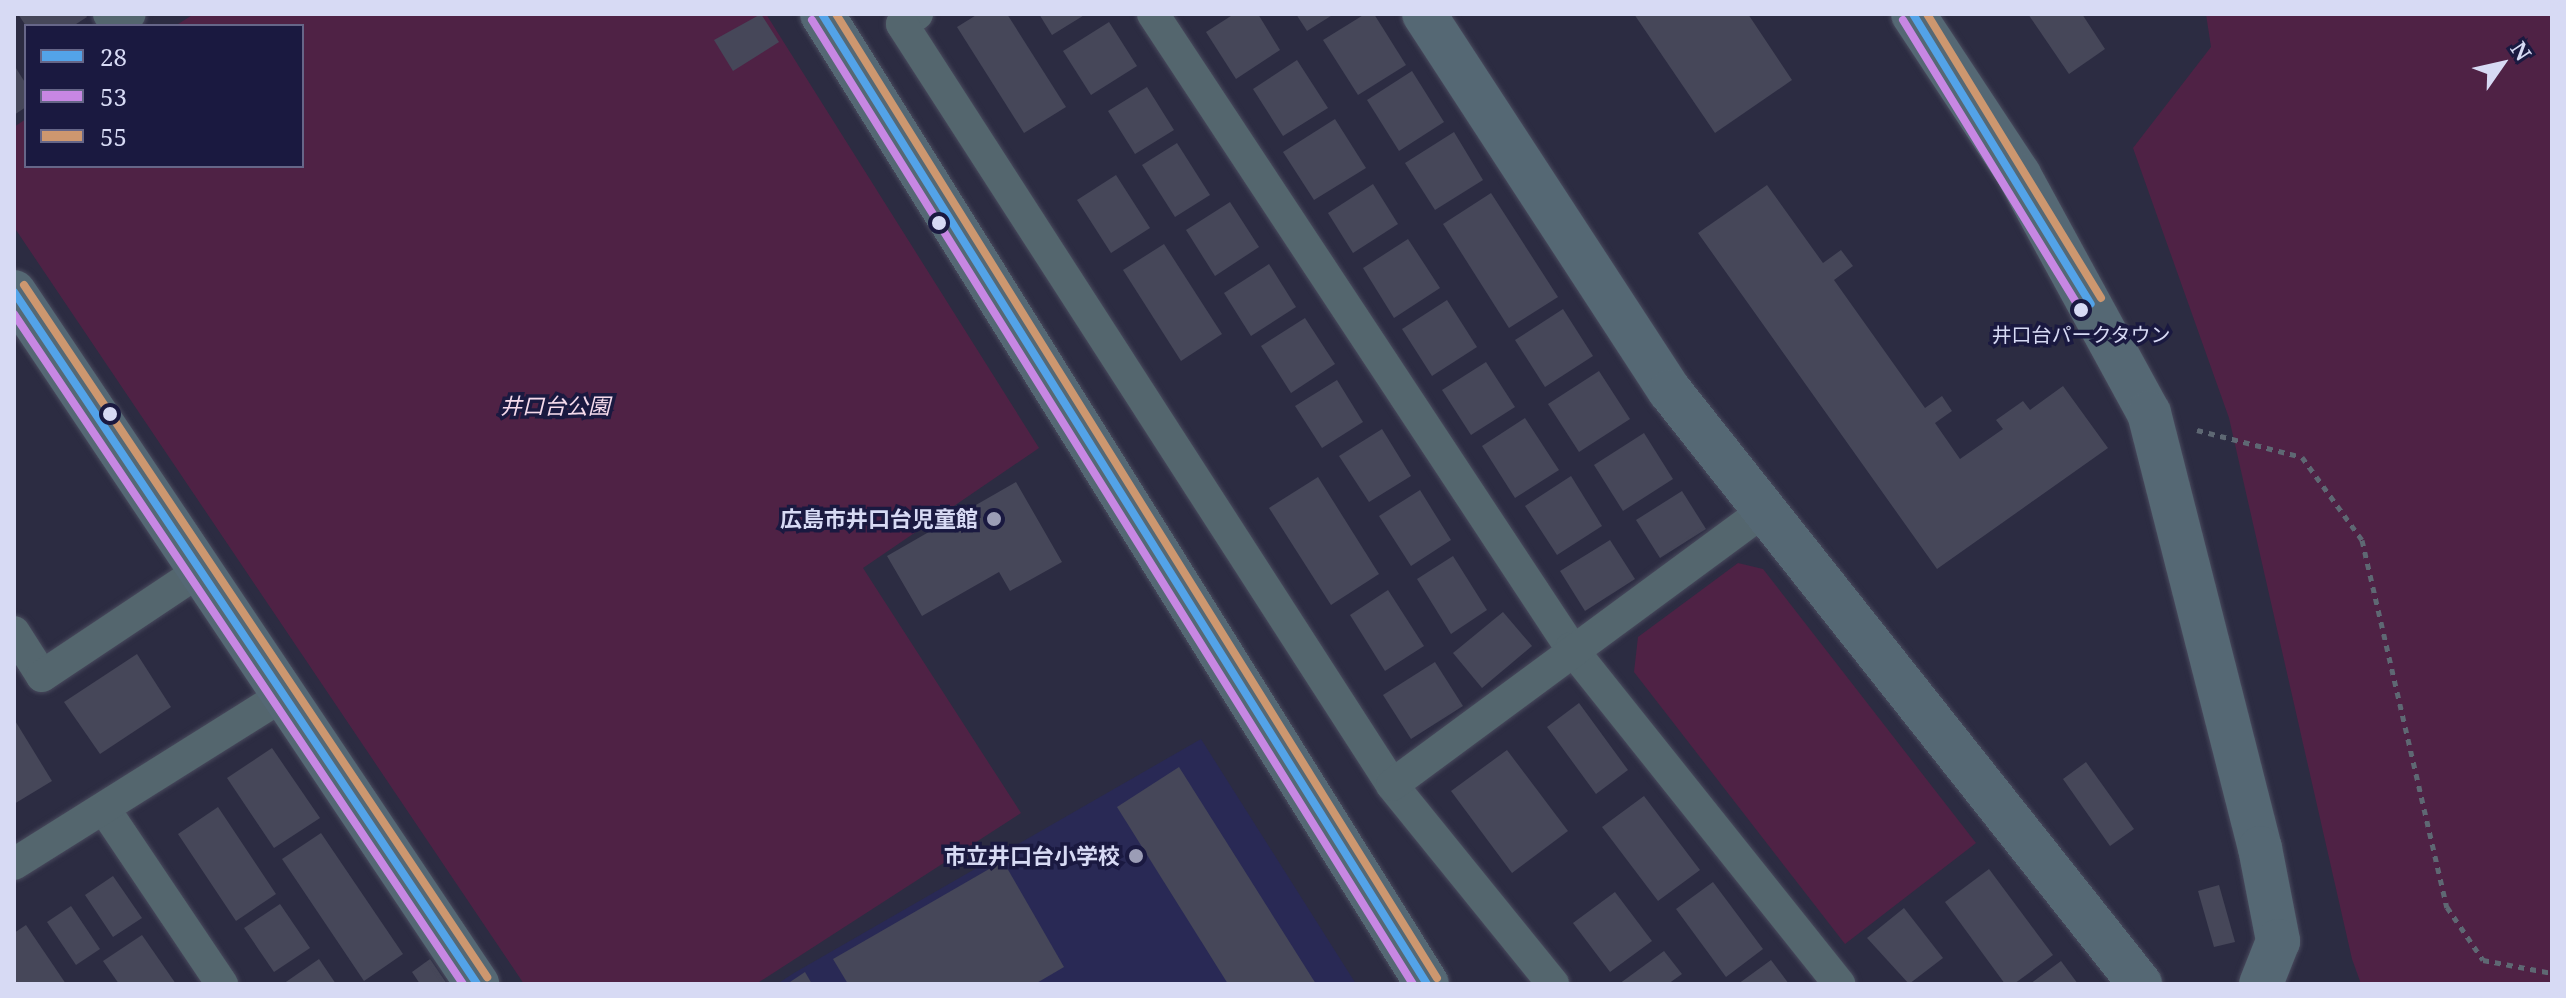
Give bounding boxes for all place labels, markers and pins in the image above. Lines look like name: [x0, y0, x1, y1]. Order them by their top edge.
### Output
unlabelled marker: [931, 215, 947, 231]
marker: 井口台パークタウン: [2073, 302, 2089, 318]
place label: 井口台パークタウン: [1991, 322, 2171, 346]
unlabelled marker: [102, 406, 118, 422]
place label: 広島市井口台児童館: [780, 506, 978, 532]
marker: 広島市井口台児童館: [985, 510, 1003, 528]
place label: 市立井口台小学校: [944, 843, 1120, 869]
marker: 市立井口台小学校: [1127, 847, 1145, 865]

